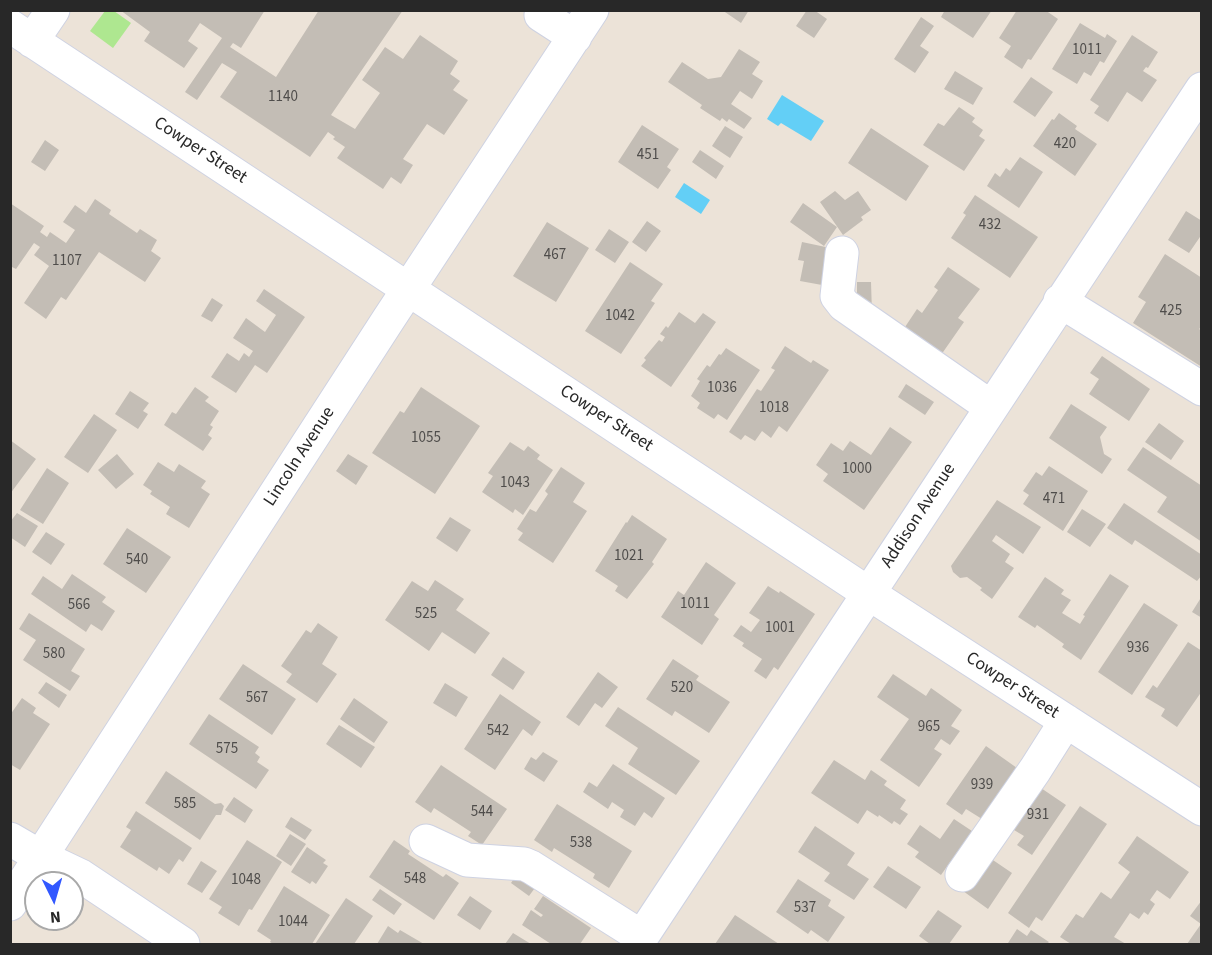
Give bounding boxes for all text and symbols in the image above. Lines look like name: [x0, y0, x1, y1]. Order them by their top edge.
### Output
house number: 1011: [1072, 42, 1102, 60]
house number: 1140: [268, 89, 298, 107]
street label: Cowper Street: [149, 113, 251, 189]
house number: 420: [1054, 136, 1076, 154]
house number: 451: [637, 147, 659, 165]
house number: 432: [979, 217, 1001, 235]
house number: 467: [544, 247, 566, 265]
house number: 1107: [52, 253, 82, 271]
house number: 425: [1160, 303, 1182, 321]
house number: 1042: [605, 308, 635, 326]
house number: 1036: [707, 380, 737, 398]
street label: Cowper Street: [555, 381, 657, 457]
house number: 1018: [759, 400, 789, 418]
street label: Lincoln Avenue: [260, 403, 340, 511]
house number: 1055: [411, 430, 441, 448]
street label: Addison Avenue: [877, 460, 961, 572]
house number: 1000: [842, 461, 872, 479]
house number: 1043: [500, 475, 530, 493]
house number: 471: [1043, 491, 1065, 509]
house number: 1021: [614, 548, 644, 566]
house number: 540: [126, 552, 148, 570]
house number: 1011: [680, 596, 710, 614]
house number: 566: [68, 597, 90, 615]
house number: 525: [415, 606, 437, 624]
house number: 1001: [765, 620, 795, 638]
house number: 936: [1127, 640, 1149, 658]
house number: 580: [43, 646, 65, 664]
street label: Cowper Street: [961, 648, 1063, 724]
house number: 520: [671, 680, 693, 698]
house number: 567: [246, 690, 268, 708]
house number: 965: [918, 719, 940, 737]
house number: 542: [487, 723, 509, 741]
house number: 575: [216, 741, 238, 759]
house number: 939: [971, 777, 993, 795]
house number: 585: [174, 796, 196, 814]
house number: 544: [471, 804, 493, 822]
house number: 931: [1027, 807, 1049, 825]
house number: 538: [570, 835, 592, 853]
north arrow: [24, 871, 84, 931]
house number: 548: [404, 871, 426, 889]
house number: 1048: [231, 872, 261, 890]
house number: 537: [794, 900, 816, 918]
text: N: [49, 906, 62, 928]
house number: 1044: [278, 914, 308, 932]

